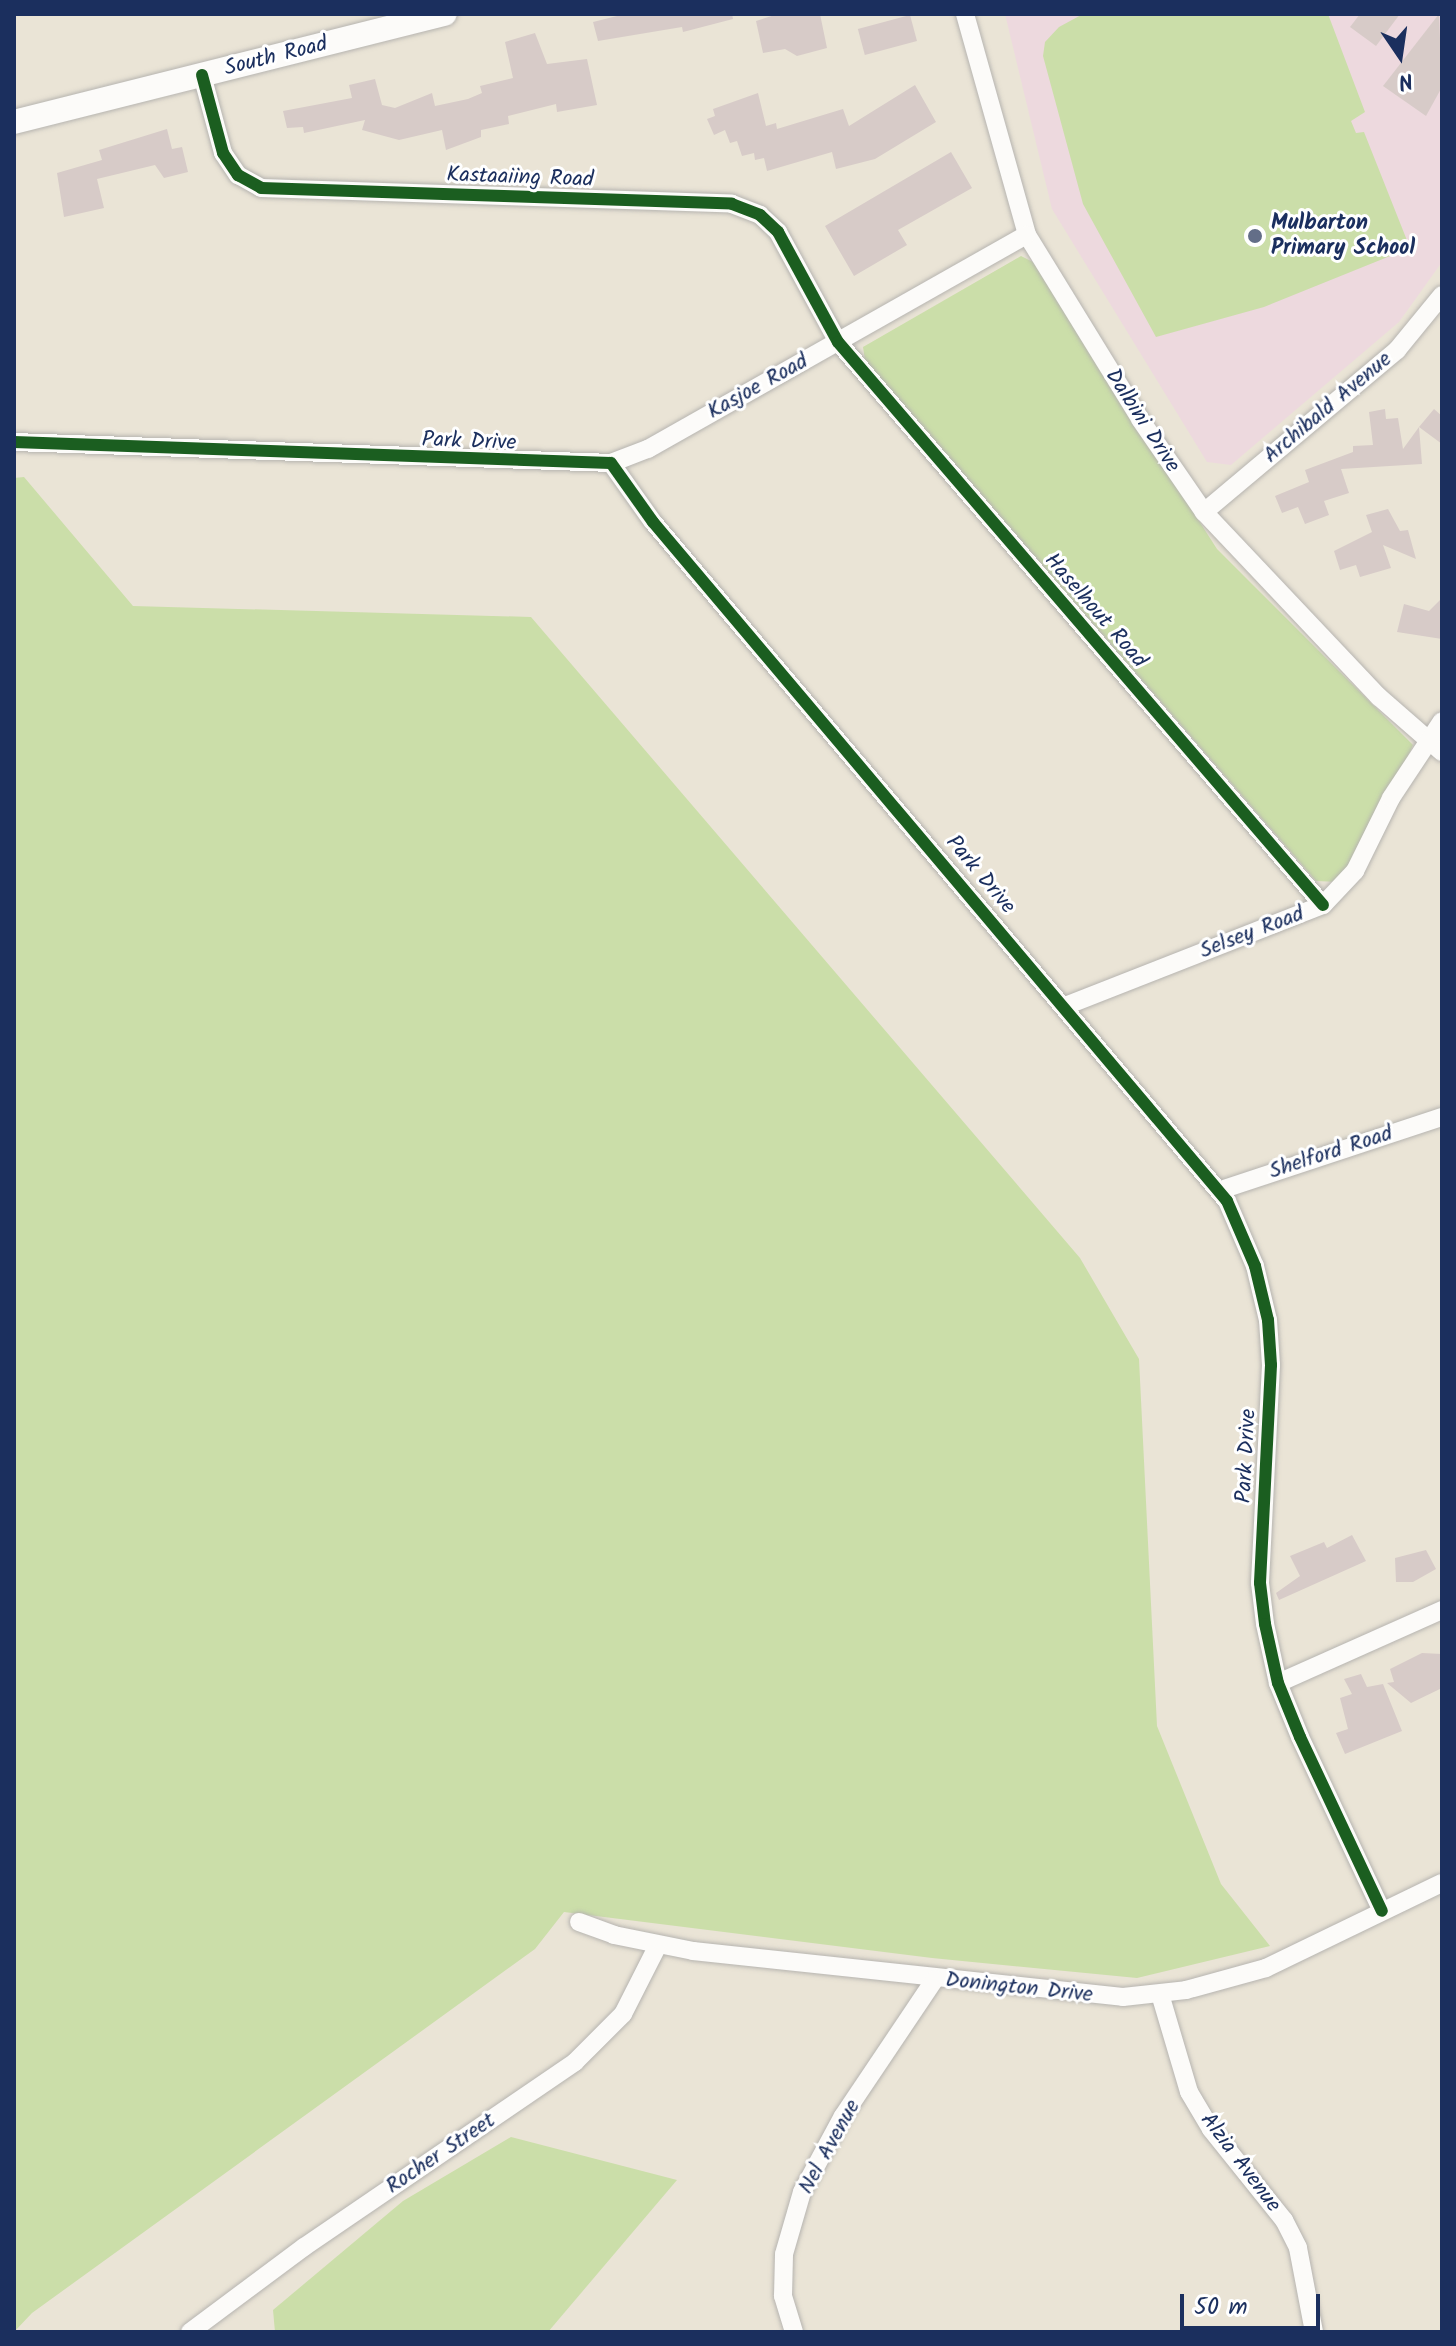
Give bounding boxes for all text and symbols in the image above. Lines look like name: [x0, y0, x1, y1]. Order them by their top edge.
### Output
north arrow: [1360, 16, 1440, 96]
street label: South Road: [222, 31, 330, 83]
text: N: [1395, 61, 1416, 98]
street label: Kastaaiing Road: [446, 162, 594, 194]
place label: Mulbarton Primary School: [1271, 210, 1415, 262]
marker: Mulbarton Primary School: [1246, 227, 1264, 245]
street label: Archibald Avenue: [1258, 347, 1398, 469]
street label: Kasjoe Road: [703, 349, 813, 425]
street label: Dalbini Drive: [1099, 364, 1185, 478]
street label: Park Drive: [421, 427, 517, 457]
street label: Haselhout Road: [1038, 548, 1152, 674]
street label: Park Drive: [939, 830, 1021, 920]
street label: Selsey Road: [1196, 901, 1308, 965]
street label: Shelford Road: [1266, 1121, 1396, 1185]
street label: Park Drive: [1231, 1408, 1263, 1504]
street label: Donington Drive: [944, 1967, 1094, 2009]
street label: Nel Avenue: [793, 2095, 867, 2199]
street label: Rocher Street: [381, 2108, 501, 2200]
street label: Alzia Avenue: [1194, 2108, 1286, 2218]
scale bar: [1184, 2278, 1324, 2328]
text: 50 m: [1194, 2288, 1248, 2327]

